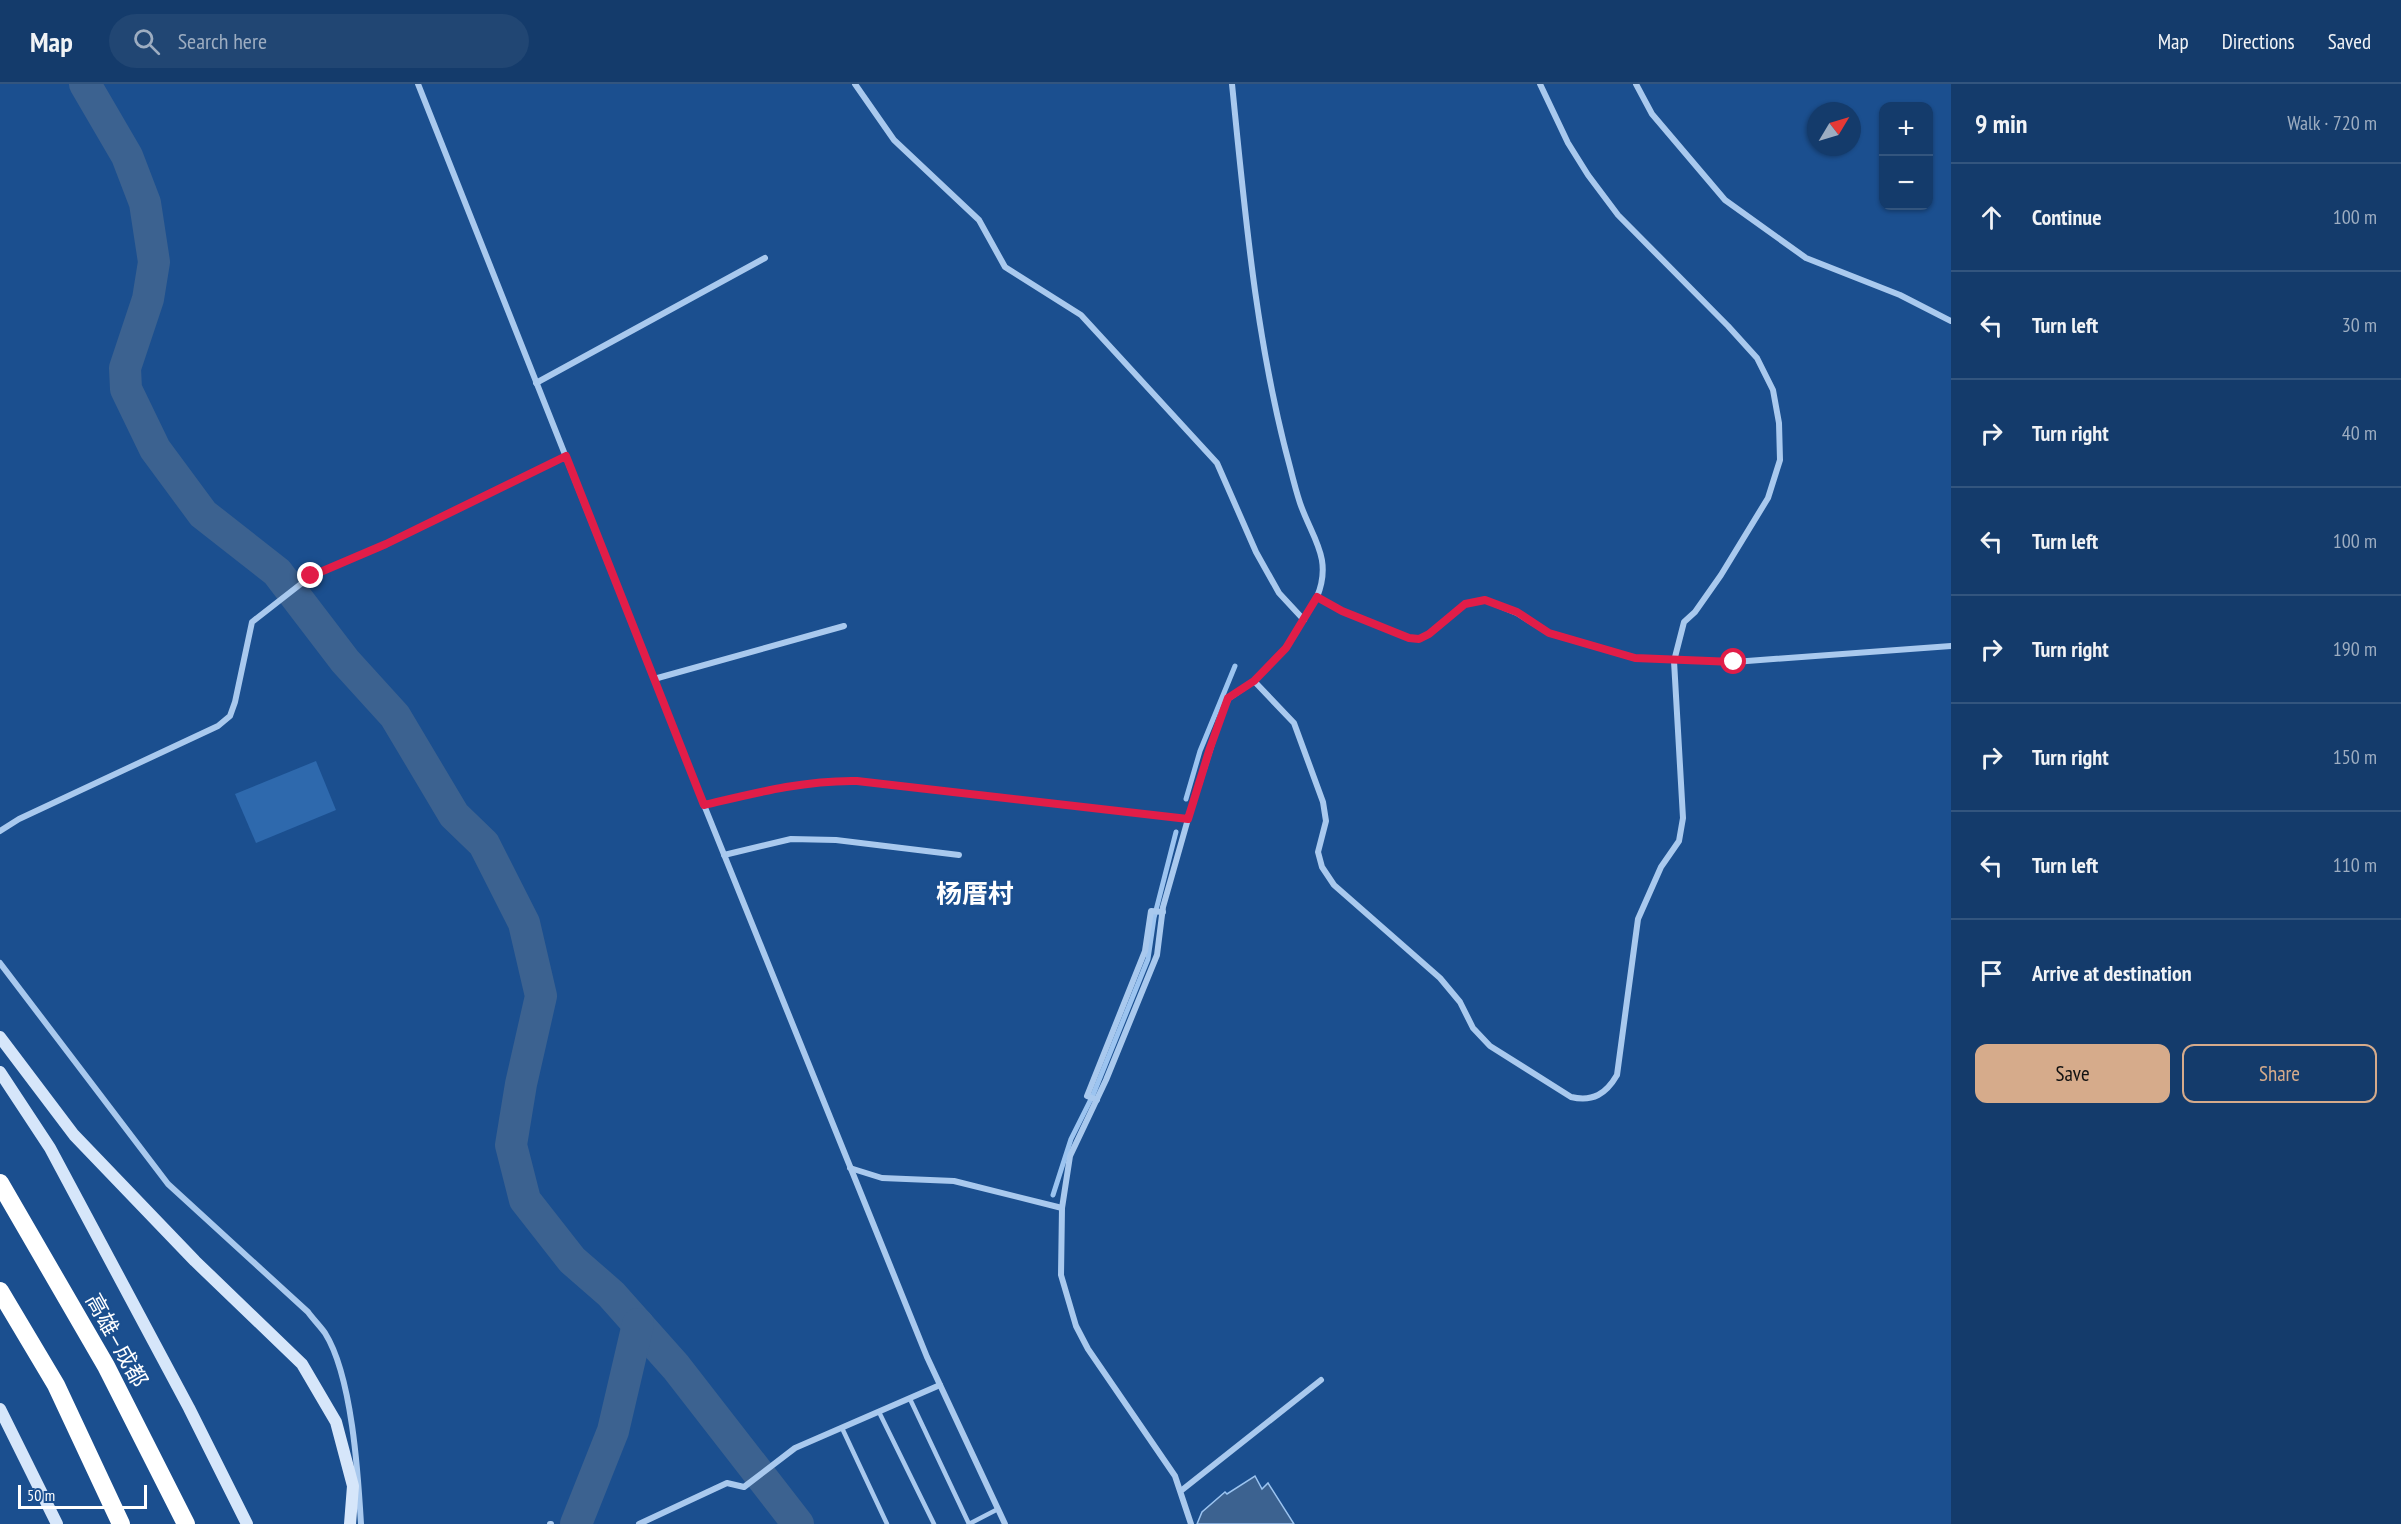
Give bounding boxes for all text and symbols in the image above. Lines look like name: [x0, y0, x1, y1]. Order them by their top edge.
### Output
search box: [109, 14, 529, 68]
text: Map: [30, 23, 73, 60]
icon: search: [130, 25, 163, 58]
text: Search here: [178, 27, 267, 55]
text: Map: [2158, 28, 2189, 55]
text: Directions: [2222, 28, 2295, 55]
text: Saved: [2328, 28, 2371, 55]
north arrow: [1807, 102, 1861, 156]
map controls: [1879, 102, 1933, 210]
button: +: [1879, 102, 1933, 156]
text: 9 min: [1975, 107, 2028, 140]
text: Walk · 720 m: [2287, 110, 2377, 136]
button: −: [1879, 156, 1933, 210]
icon: ahead: [1975, 201, 2008, 234]
text: Continue: [2032, 203, 2102, 231]
text: 100 m: [2333, 204, 2377, 230]
icon: left: [1975, 309, 2008, 342]
text: Turn left: [2032, 311, 2098, 339]
text: 30 m: [2342, 312, 2377, 338]
icon: right: [1975, 417, 2008, 450]
text: Turn right: [2032, 419, 2109, 447]
text: 40 m: [2342, 420, 2377, 446]
icon: left: [1975, 525, 2008, 558]
text: Turn left: [2032, 527, 2098, 555]
text: 100 m: [2333, 528, 2377, 554]
route end: [297, 562, 323, 588]
icon: right: [1975, 633, 2008, 666]
text: Turn right: [2032, 635, 2109, 663]
text: 190 m: [2333, 636, 2377, 662]
route start: [1720, 648, 1746, 674]
icon: right: [1975, 741, 2008, 774]
text: Turn right: [2032, 743, 2109, 771]
text: 150 m: [2333, 744, 2377, 770]
icon: left: [1975, 849, 2008, 882]
text: Turn left: [2032, 851, 2098, 879]
text: 110 m: [2333, 852, 2377, 878]
district label: 杨厝村: [936, 877, 1014, 910]
icon: arrive: [1975, 957, 2008, 990]
text: Arrive at destination: [2032, 959, 2192, 987]
button: Save: [1975, 1044, 2170, 1103]
button: Share: [2182, 1044, 2377, 1103]
street label: 高雄—成都: [80, 1288, 154, 1392]
scale bar: [18, 1482, 147, 1510]
text: 50 m: [27, 1485, 55, 1505]

